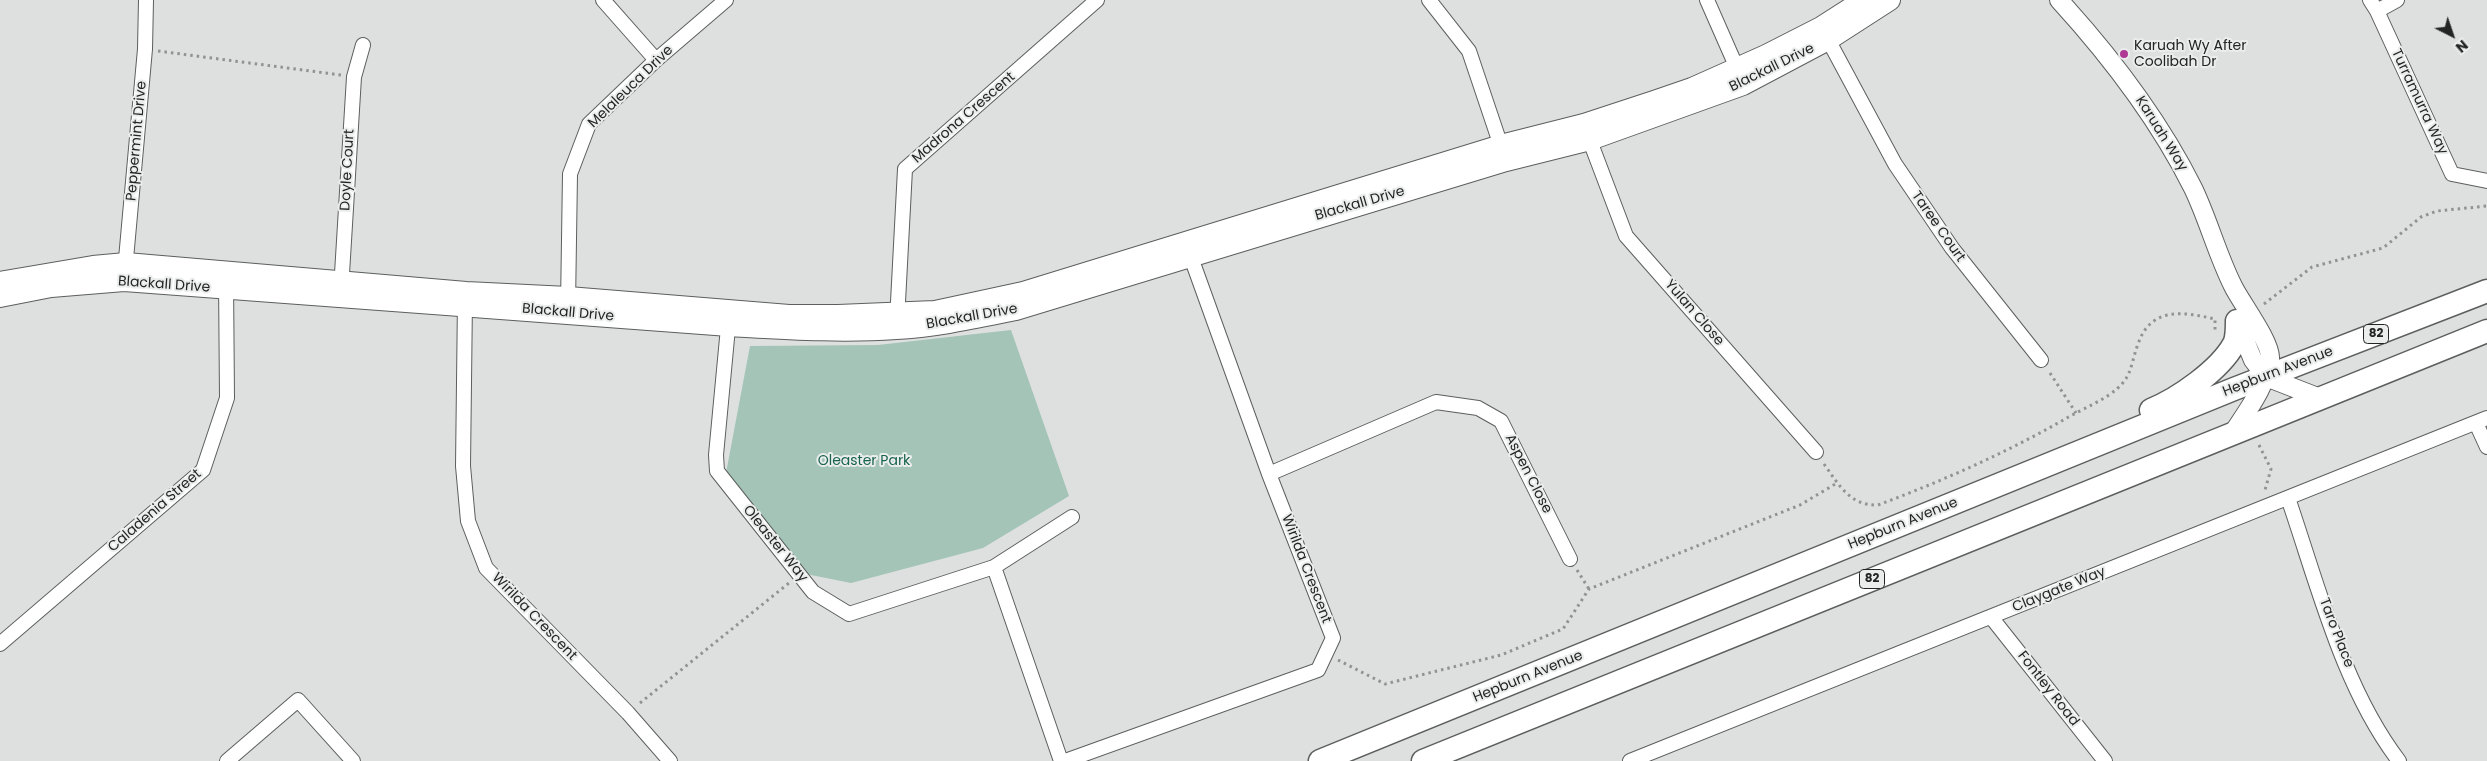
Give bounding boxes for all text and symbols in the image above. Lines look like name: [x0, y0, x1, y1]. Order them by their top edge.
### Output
north arrow: [2427, 10, 2477, 60]
text: N: [2451, 35, 2472, 57]
place label: Karuah Wy After Coolibah Dr: [2134, 38, 2247, 70]
street label: Blackall Drive: [1727, 40, 1817, 96]
street label: Melaleuca Drive: [585, 42, 677, 132]
street label: Turramurra Way: [2387, 47, 2451, 157]
marker: Karuah Wy After Coolibah Dr: [2118, 48, 2130, 60]
street label: Madrona Crescent: [909, 69, 1019, 167]
street label: Peppermint Drive: [123, 80, 151, 202]
street label: Karuah Way: [2131, 93, 2191, 175]
street label: Doyle Court: [337, 129, 359, 211]
street label: Blackall Drive: [1313, 183, 1407, 225]
street label: Taree Court: [1907, 188, 1969, 266]
street label: Blackall Drive: [117, 273, 211, 297]
street label: Yulan Close: [1661, 277, 1727, 349]
street label: Blackall Drive: [521, 301, 615, 325]
street label: Blackall Drive: [925, 301, 1019, 333]
road number: 82: [2364, 324, 2388, 344]
street label: Hepburn Avenue: [2220, 343, 2336, 401]
street label: Aspen Close: [1501, 432, 1555, 516]
park label: Oleaster Park: [818, 453, 910, 469]
street label: Caladenia Street: [105, 466, 205, 556]
street label: Hepburn Avenue: [1846, 494, 1960, 554]
street label: Oleaster Way: [739, 502, 811, 586]
street label: Wirilda Crescent: [1278, 512, 1334, 626]
street label: Claygate Way: [2010, 564, 2108, 616]
street label: Wirilda Crescent: [488, 570, 580, 664]
road number: 82: [1860, 570, 1884, 588]
street label: Taro Place: [2315, 596, 2357, 670]
street label: Hepburn Avenue: [1471, 647, 1585, 707]
street label: Fontley Road: [2014, 648, 2082, 730]

